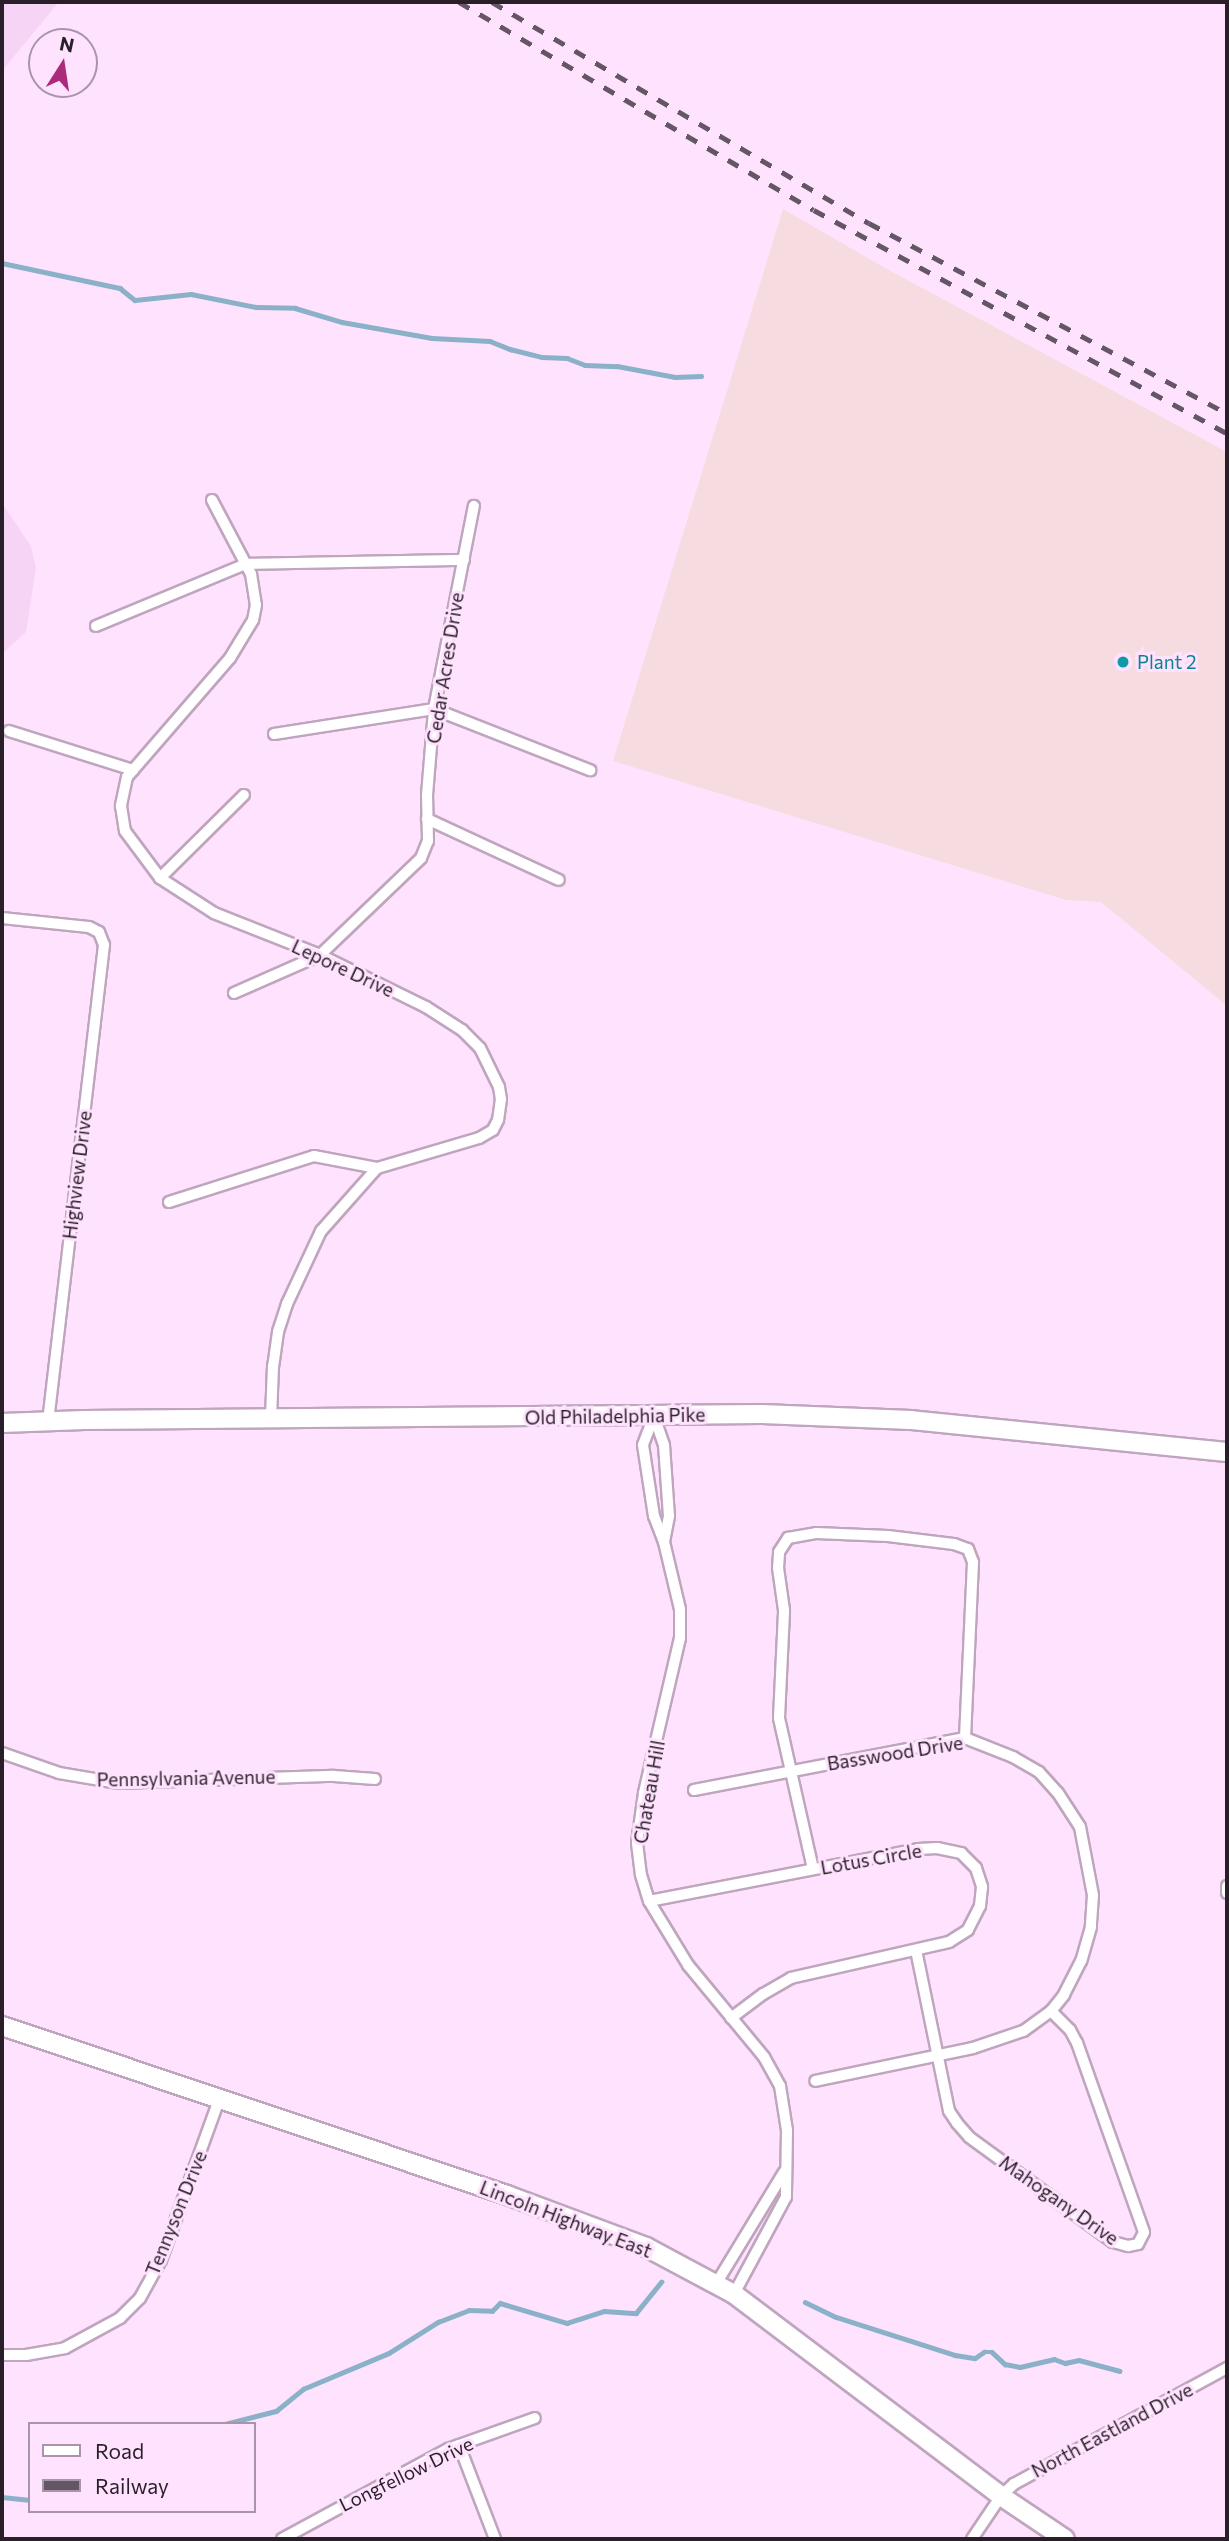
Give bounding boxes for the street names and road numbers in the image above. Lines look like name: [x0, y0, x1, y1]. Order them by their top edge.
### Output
street label: Cedar Acres Drive: [422, 591, 468, 745]
street label: Lepore Drive: [288, 934, 398, 1002]
street label: Highview Drive: [58, 1109, 96, 1241]
street label: Old Philadelphia Pike: [525, 1403, 705, 1429]
street label: Basswood Drive: [825, 1731, 965, 1775]
street label: Chateau Hill: [629, 1739, 669, 1845]
street label: Pennsylvania Avenue: [96, 1765, 276, 1791]
street label: Lotus Circle: [819, 1839, 923, 1879]
street label: Tennyson Drive: [141, 2147, 211, 2279]
street label: Mahogany Drive: [995, 2150, 1123, 2250]
street label: Lincoln Highway East: [477, 2176, 655, 2262]
street label: North Eastland Drive: [1027, 2378, 1197, 2482]
street label: Longfellow Drive: [335, 2432, 477, 2516]

